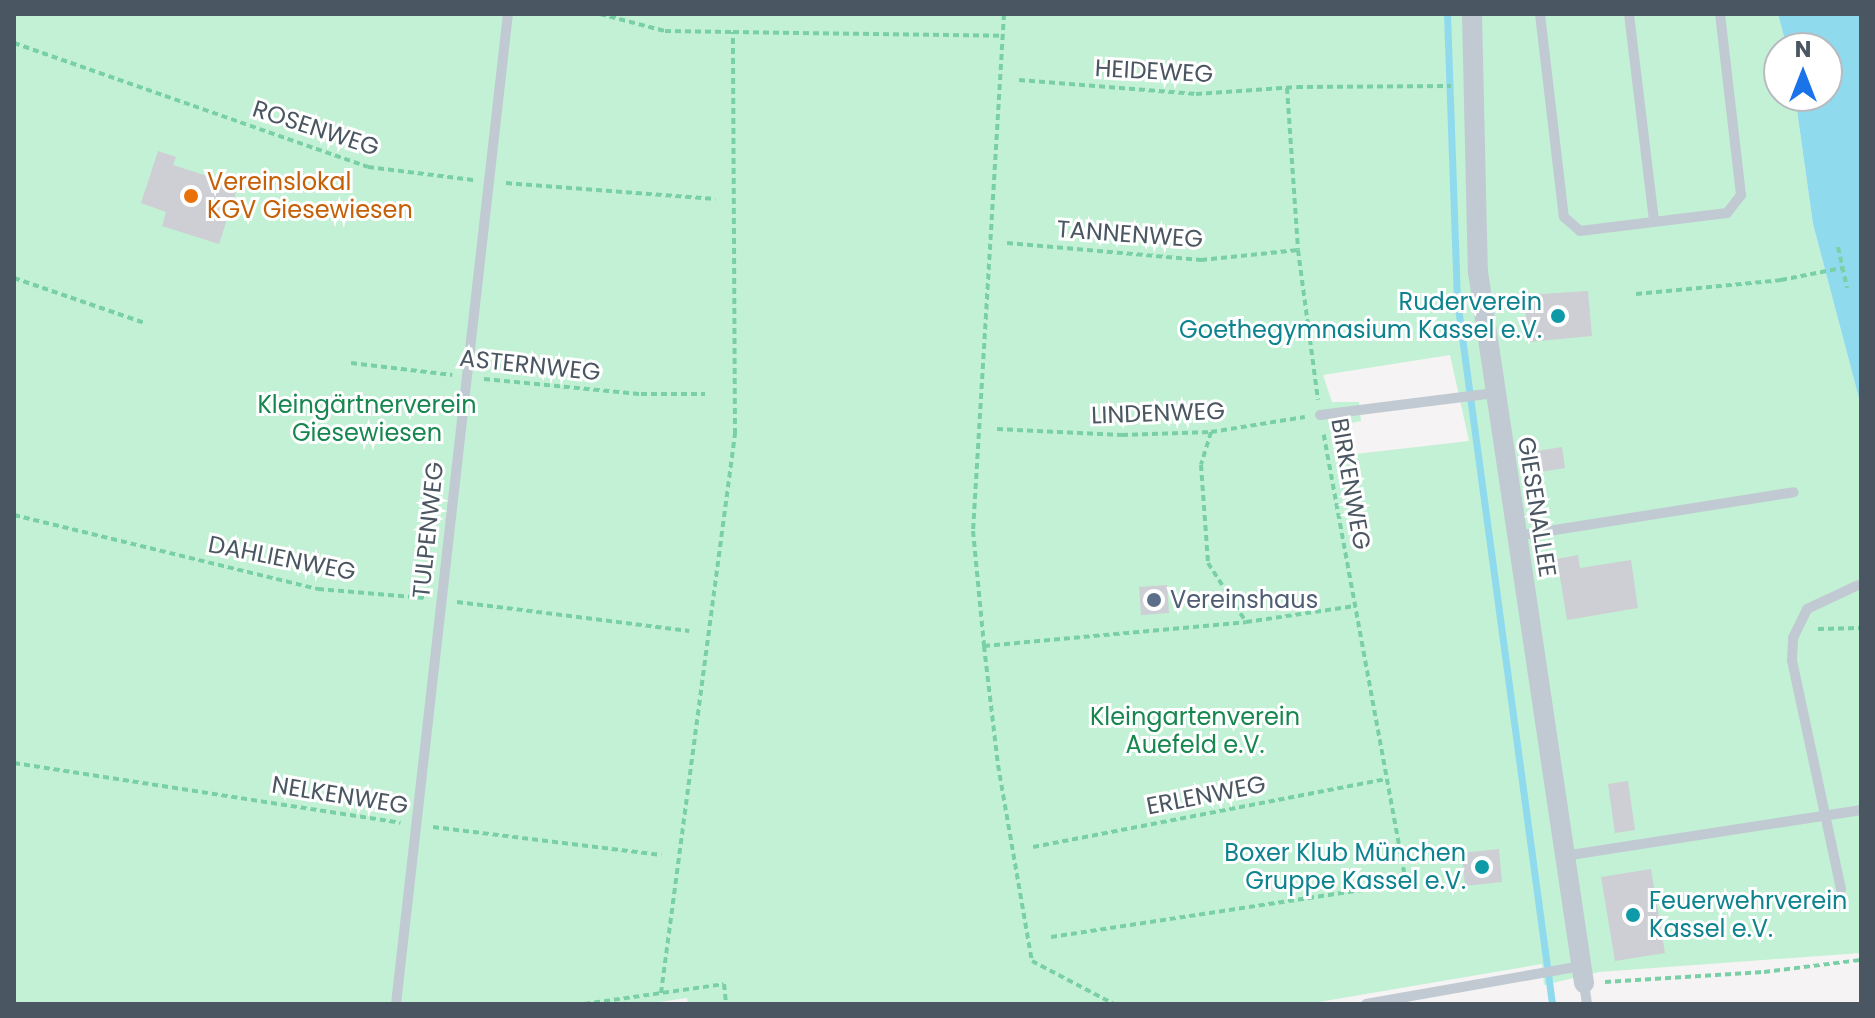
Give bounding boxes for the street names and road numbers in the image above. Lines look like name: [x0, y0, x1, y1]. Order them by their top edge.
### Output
street label: HEIDEWEG: [1094, 54, 1214, 88]
street label: ROSENWEG: [249, 94, 383, 162]
street label: TANNENWEG: [1056, 215, 1204, 253]
street label: ASTERNWEG: [458, 343, 602, 387]
street label: LINDENWEG: [1091, 396, 1225, 430]
street label: BIRKENWEG: [1325, 416, 1377, 552]
street label: GIESENALLEE: [1512, 435, 1562, 579]
street label: TULPENWEG: [407, 460, 449, 600]
street label: DAHLIENWEG: [206, 530, 358, 586]
street label: ERLENWEG: [1144, 769, 1268, 821]
street label: NELKENWEG: [270, 770, 410, 820]

